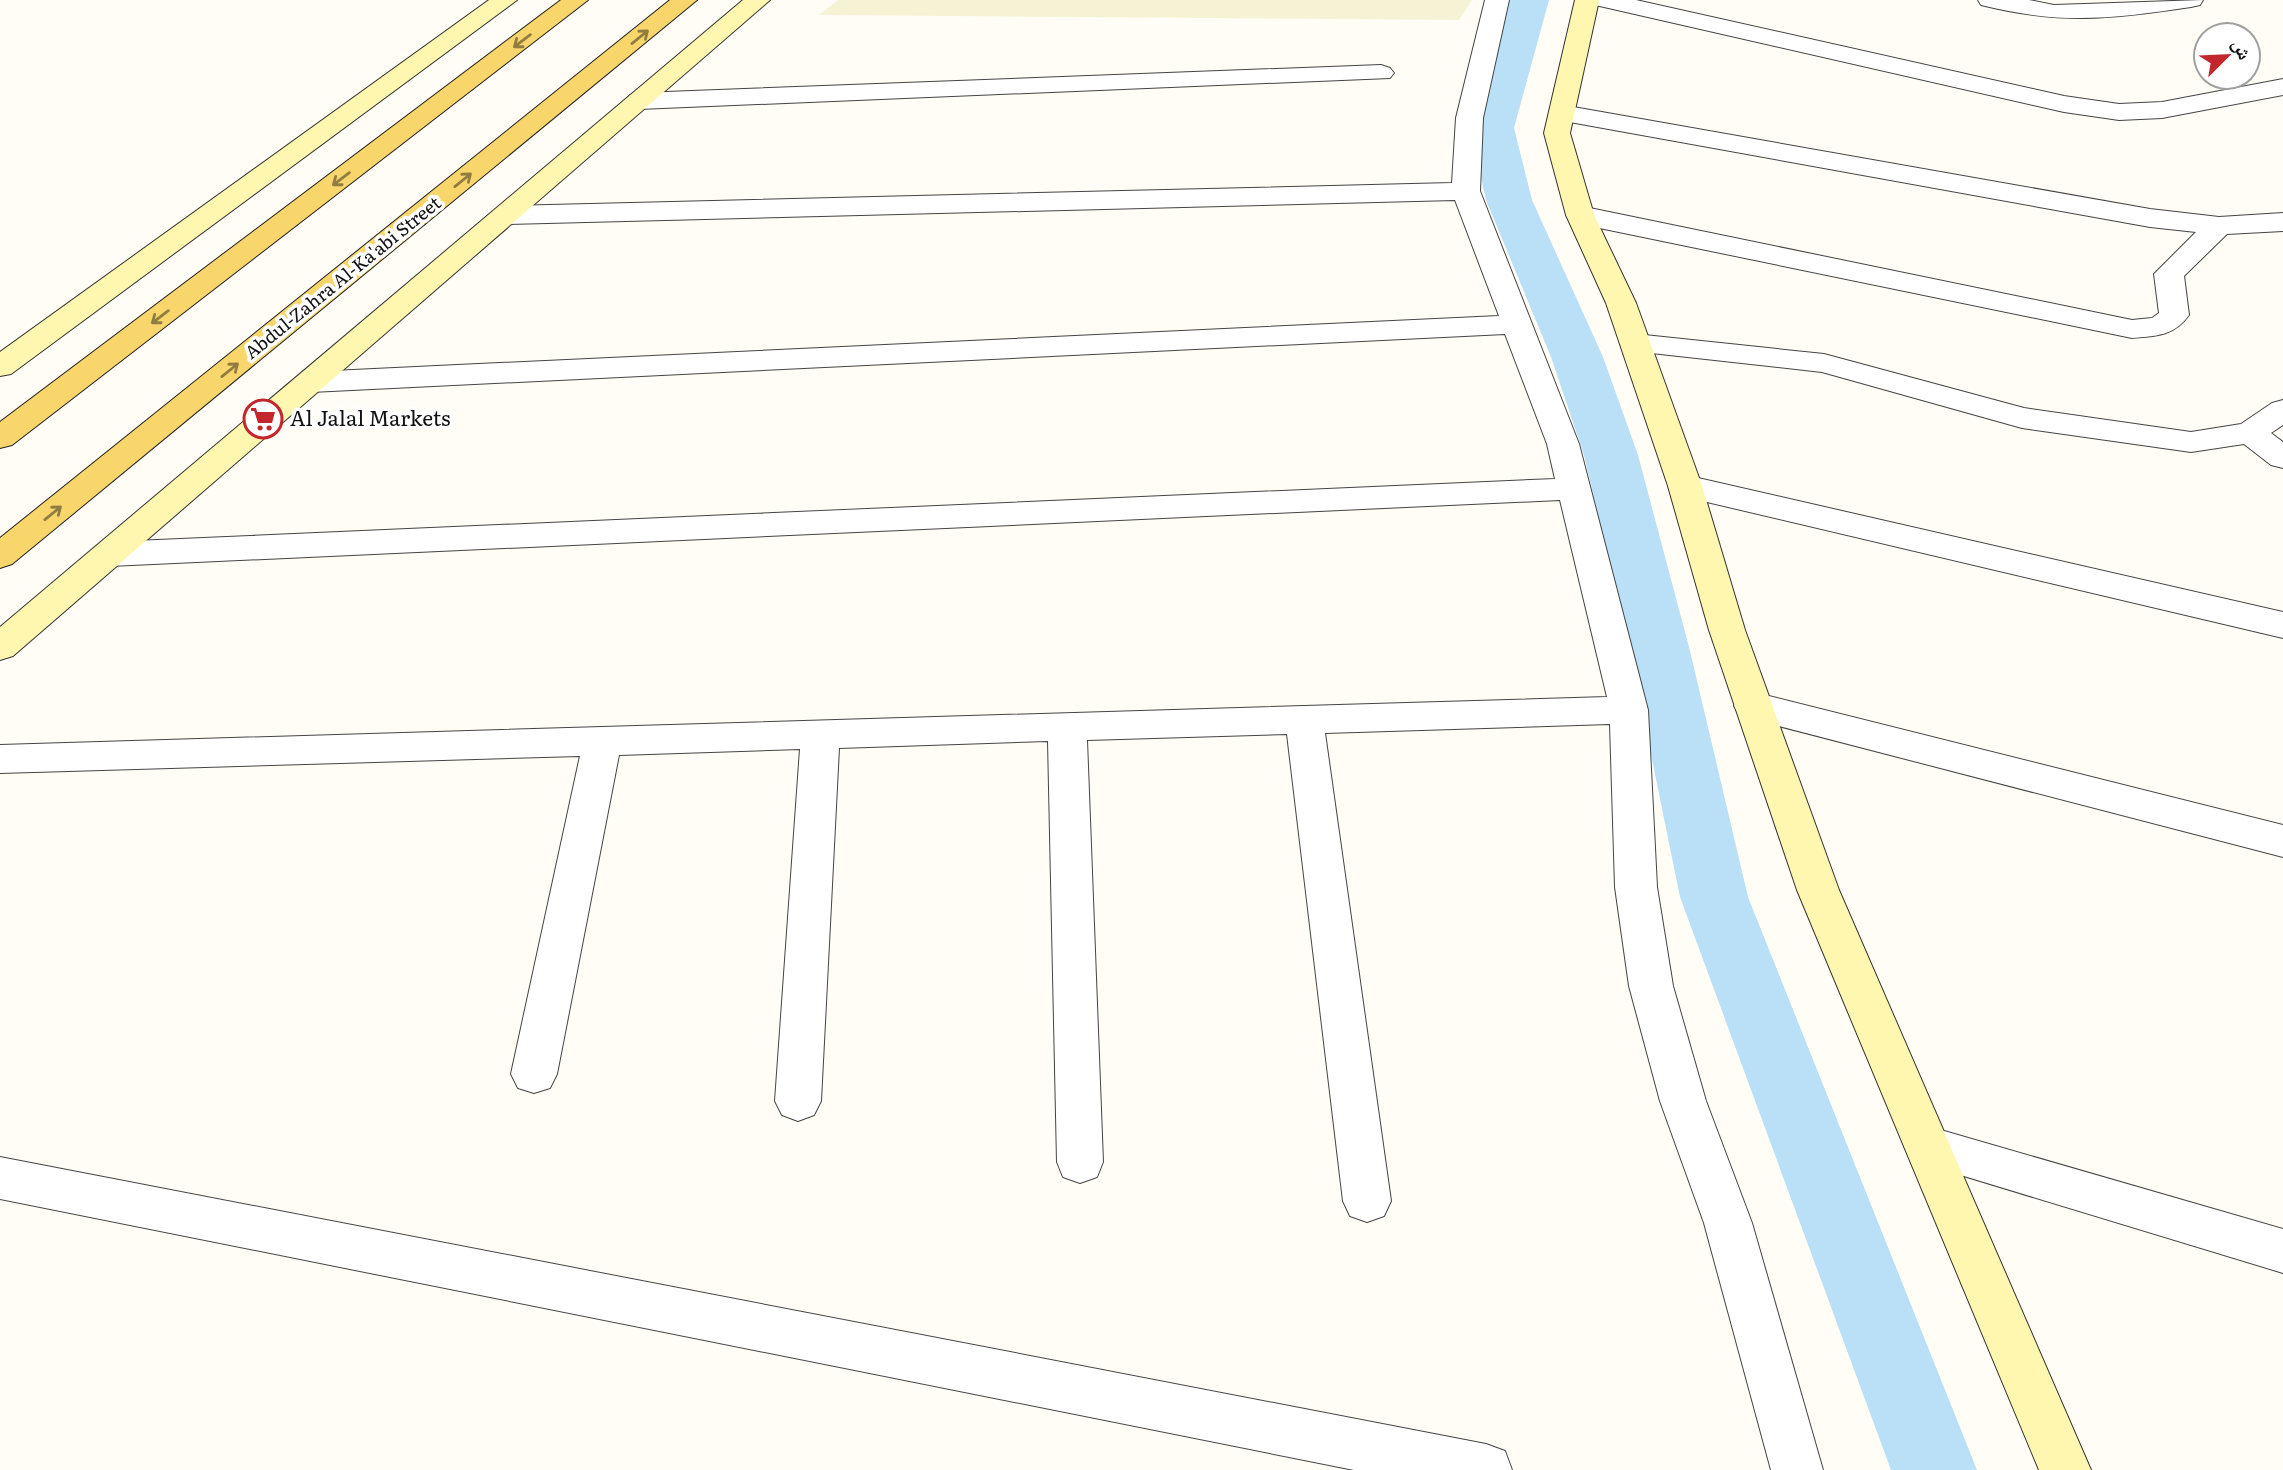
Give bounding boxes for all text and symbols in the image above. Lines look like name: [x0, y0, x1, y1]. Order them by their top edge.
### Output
north arrow: [2192, 21, 2262, 91]
one-way arrow: [630, 29, 648, 45]
one-way arrow: [513, 34, 532, 49]
text: ش: [2227, 34, 2260, 64]
one-way arrow: [331, 171, 350, 186]
one-way arrow: [454, 173, 472, 188]
street label: Abdul-Zahra Al-Ka'abi Street: [238, 189, 447, 365]
one-way arrow: [151, 309, 169, 324]
one-way arrow: [220, 362, 238, 378]
supermarket icon: Al Jalal Markets: [242, 398, 284, 440]
place label: Al Jalal Markets: [290, 401, 450, 432]
one-way arrow: [43, 506, 61, 521]

